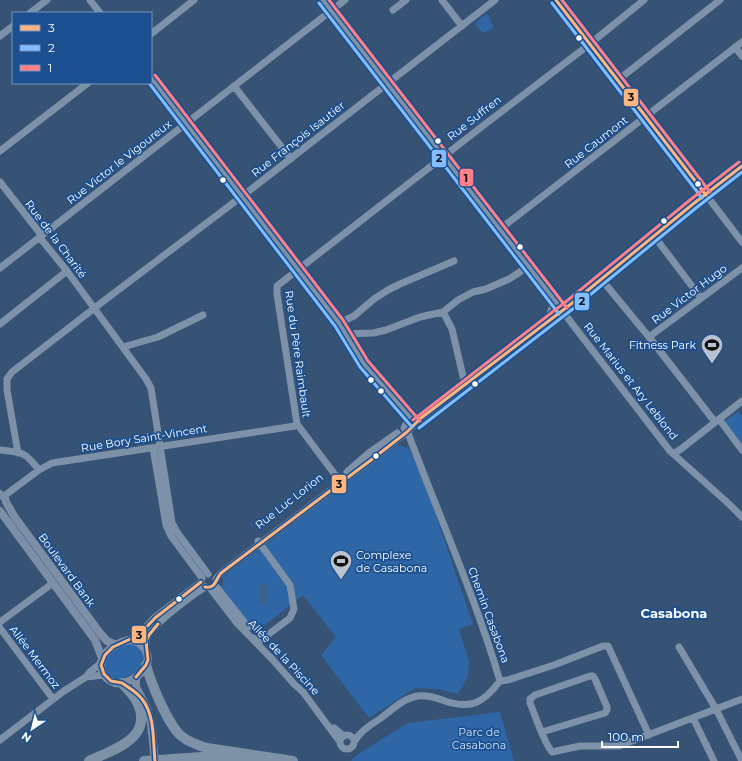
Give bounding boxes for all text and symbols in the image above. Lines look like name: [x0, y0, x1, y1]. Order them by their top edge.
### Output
legend: [12, 12, 152, 84]
text: 3: [48, 20, 55, 35]
unlabelled marker: [574, 33, 584, 43]
text: 2: [48, 40, 55, 55]
text: 1: [48, 60, 52, 75]
line badge: 3: [623, 88, 639, 107]
text: 3: [627, 90, 635, 104]
street label: Rue Suffren: [444, 93, 504, 143]
street label: Rue François Isautier: [248, 98, 348, 180]
street label: Rue Caumont: [561, 112, 631, 171]
street label: Rue Victor le Vigoureux: [64, 117, 174, 207]
unlabelled marker: [433, 136, 443, 146]
line badge: 2: [431, 149, 447, 168]
text: 2: [436, 151, 443, 165]
line badge: 1: [459, 168, 474, 187]
text: 1: [464, 171, 468, 185]
unlabelled marker: [218, 175, 228, 185]
unlabelled marker: [693, 179, 703, 189]
street label: Rue de la Charité: [22, 197, 90, 281]
unlabelled marker: [659, 216, 669, 226]
unlabelled marker: [515, 242, 525, 252]
street label: Rue Victor Hugo: [649, 261, 730, 327]
street label: Rue du Père Raimbault: [282, 289, 314, 419]
line badge: 2: [574, 292, 590, 311]
text: 2: [579, 294, 586, 308]
street label: Rue Marius et Ary Leblond: [581, 320, 681, 442]
sports icon: Fitness Park: [699, 332, 725, 365]
place label: Fitness Park: [629, 338, 696, 352]
unlabelled marker: [366, 375, 376, 385]
unlabelled marker: [470, 379, 480, 389]
unlabelled marker: [376, 386, 386, 396]
street label: Rue Bory Saint-Vincent: [80, 421, 209, 455]
unlabelled marker: [371, 451, 381, 461]
street label: Rue Luc Lorion: [252, 470, 326, 532]
line badge: 3: [331, 474, 347, 494]
text: 3: [335, 477, 343, 491]
street label: Boulevard Bank: [36, 530, 99, 610]
sports icon: Complexe de Casabona: [328, 548, 354, 581]
place label: Complexe de Casabona: [356, 548, 427, 575]
street label: Chemin Casabona: [465, 565, 513, 665]
unlabelled marker: [174, 594, 184, 604]
district label: Casabona: [641, 605, 707, 621]
street label: Allée de la Piscine: [245, 616, 323, 698]
street label: Allée Mermoz: [7, 623, 64, 692]
line badge: 3: [131, 625, 147, 644]
text: 3: [135, 628, 143, 642]
north arrow: [12, 709, 52, 749]
scale bar: [602, 723, 678, 749]
park label: Parc de Casabona: [452, 725, 506, 752]
text: N: [19, 729, 34, 745]
text: 100 m: [608, 729, 644, 744]

